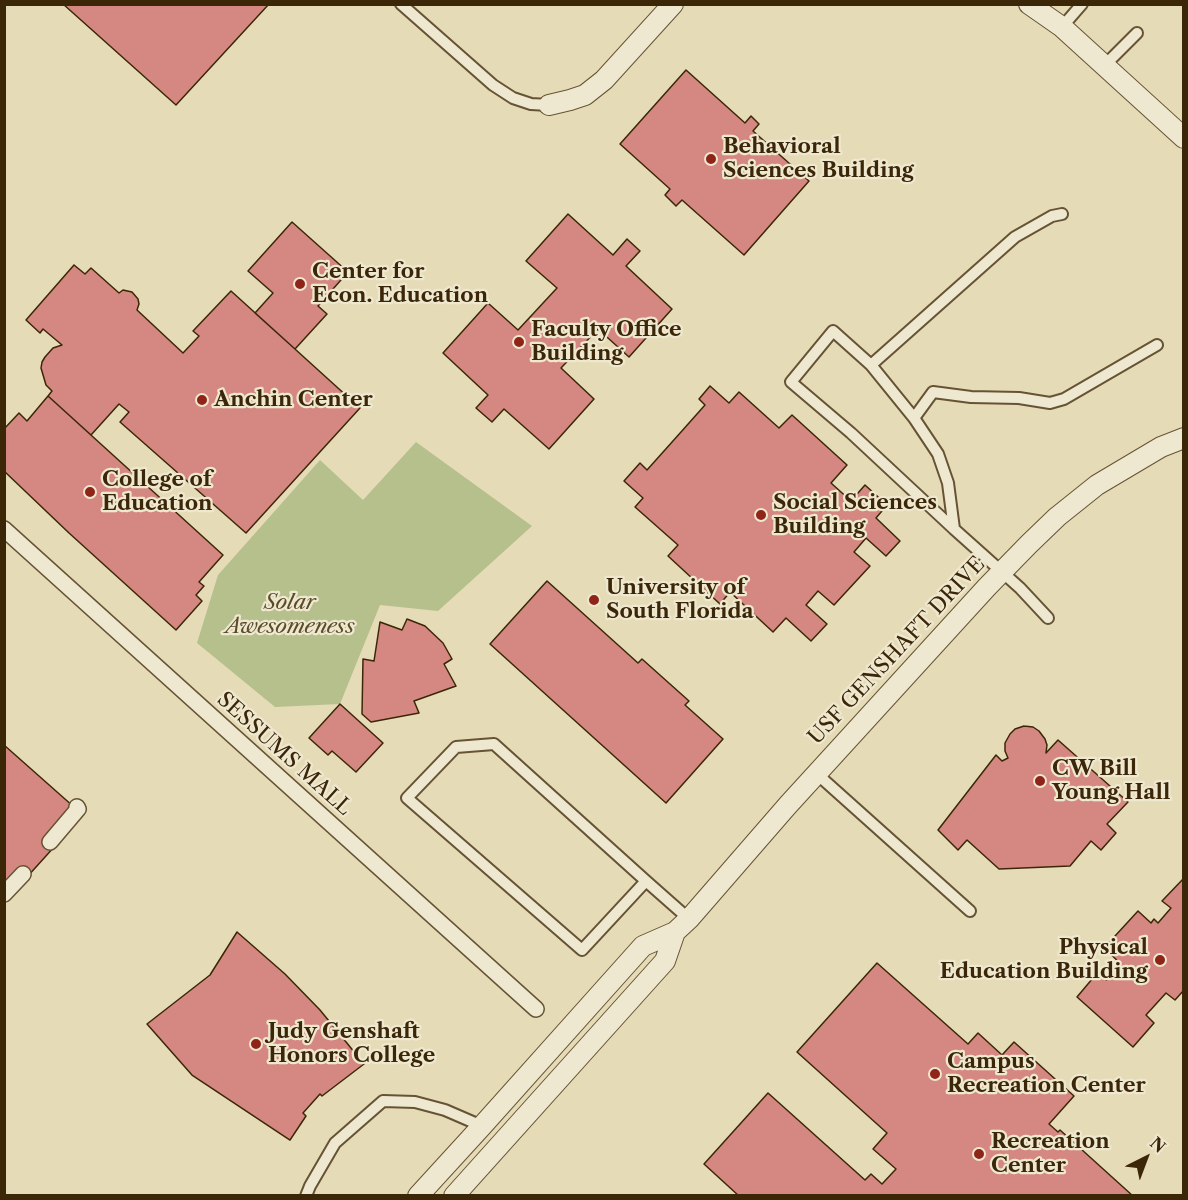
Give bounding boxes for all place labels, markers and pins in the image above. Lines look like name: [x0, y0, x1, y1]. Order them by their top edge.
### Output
place label: Behavioral Sciences Building: [723, 134, 914, 184]
marker: Behavioral Sciences Building: [704, 152, 718, 166]
place label: Center for Econ. Education: [312, 259, 488, 309]
marker: Center for Econ. Education: [293, 277, 307, 291]
place label: Faculty Office Building: [531, 317, 682, 367]
marker: Faculty Office Building: [512, 335, 526, 349]
place label: Anchin Center: [214, 387, 373, 413]
marker: Anchin Center: [195, 393, 209, 407]
place label: College of Education: [102, 467, 213, 517]
marker: College of Education: [83, 485, 97, 499]
place label: Social Sciences Building: [773, 490, 937, 540]
marker: Social Sciences Building: [754, 508, 768, 522]
place label: University of South Florida: [606, 575, 754, 625]
marker: University of South Florida: [587, 593, 601, 607]
place label: CW Bill Young Hall: [1052, 756, 1170, 806]
marker: CW Bill Young Hall: [1033, 774, 1047, 788]
place label: Physical Education Building: [940, 935, 1148, 985]
marker: Physical Education Building: [1153, 953, 1167, 967]
place label: Judy Genshaft Honors College: [268, 1019, 435, 1069]
marker: Judy Genshaft Honors College: [249, 1037, 263, 1051]
place label: Campus Recreation Center: [947, 1049, 1146, 1099]
marker: Campus Recreation Center: [928, 1067, 942, 1081]
place label: Recreation Center: [991, 1129, 1110, 1179]
marker: Recreation Center: [972, 1147, 986, 1161]

